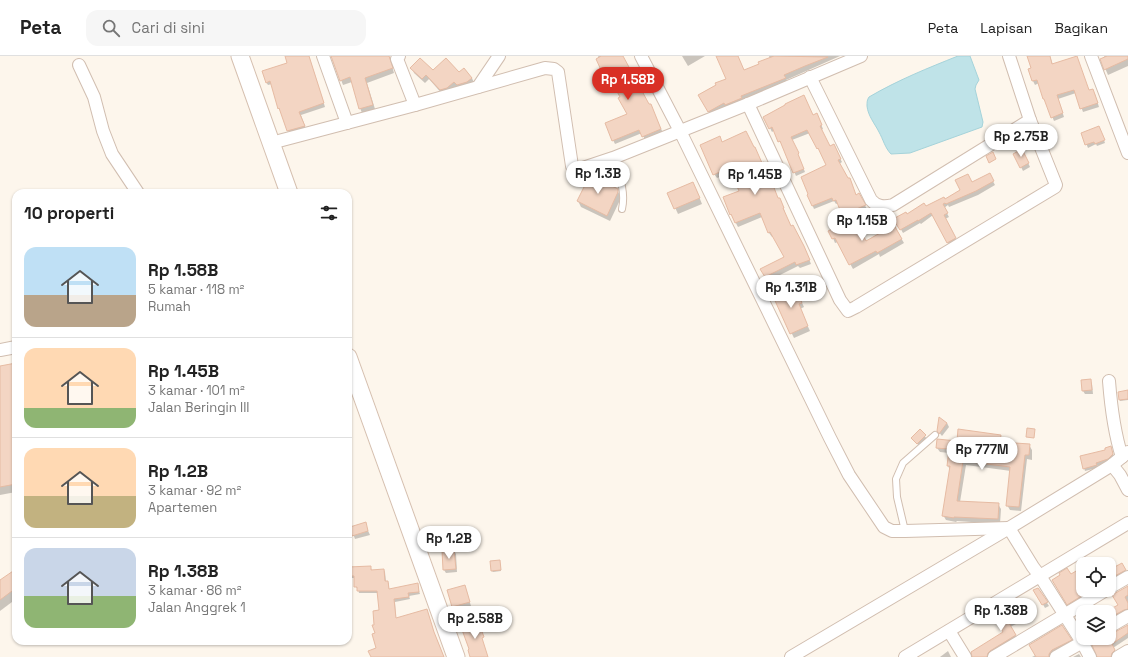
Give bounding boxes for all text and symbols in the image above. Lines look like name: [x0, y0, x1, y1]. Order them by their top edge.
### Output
search box: [86, 10, 366, 46]
text: Peta: [20, 15, 62, 40]
icon: search: [100, 17, 122, 39]
text: Cari di sini: [132, 18, 205, 37]
text: Peta: [928, 19, 958, 37]
text: Lapisan: [980, 19, 1032, 37]
text: Bagikan: [1054, 19, 1108, 37]
pin: Rp 1.58B: [587, 67, 669, 101]
text: Rp 1.58B: [601, 71, 655, 88]
pin: Rp 2.75B: [980, 124, 1062, 158]
text: Rp 2.75B: [994, 128, 1048, 145]
pin: Rp 1.3B: [561, 161, 635, 195]
pin: Rp 1.45B: [714, 162, 796, 196]
text: Rp 1.3B: [575, 165, 621, 182]
text: Rp 1.45B: [728, 166, 782, 183]
text: 10 properti: [24, 202, 114, 224]
icon: filters: [318, 202, 340, 224]
pin: Rp 1.15B: [821, 208, 903, 242]
text: Rp 1.15B: [836, 212, 888, 229]
text: Rp 1.58B: [148, 259, 218, 281]
icon: home: [56, 263, 104, 311]
pin: Rp 1.31B: [750, 275, 832, 309]
text: Rp 1.31B: [765, 279, 817, 296]
text: 5 kamar · 118 m²: [148, 281, 244, 298]
text: Rumah: [148, 298, 191, 315]
text: Rp 1.45B: [148, 360, 219, 382]
icon: home: [56, 364, 104, 412]
text: 3 kamar · 101 m²: [148, 382, 245, 399]
text: Jalan Beringin III: [148, 399, 250, 416]
pin: Rp 777M: [945, 437, 1019, 471]
text: Rp 777M: [956, 441, 1008, 458]
text: Rp 1.2B: [148, 460, 208, 482]
icon: home: [56, 464, 104, 512]
text: 3 kamar · 92 m²: [148, 482, 241, 499]
text: Apartemen: [148, 499, 217, 516]
pin: Rp 1.2B: [412, 526, 486, 560]
text: Rp 1.2B: [426, 530, 472, 547]
map controls: [1076, 557, 1116, 645]
button: locate: [1076, 557, 1116, 597]
text: Rp 1.38B: [148, 560, 218, 582]
icon: home: [56, 564, 104, 612]
text: 3 kamar · 86 m²: [148, 582, 242, 599]
pin: Rp 1.38B: [960, 598, 1042, 632]
text: Jalan Anggrek 1: [148, 599, 246, 616]
text: Rp 1.38B: [974, 602, 1028, 619]
button: layers: [1076, 605, 1116, 645]
pin: Rp 2.58B: [434, 606, 516, 640]
text: Rp 2.58B: [447, 610, 503, 627]

